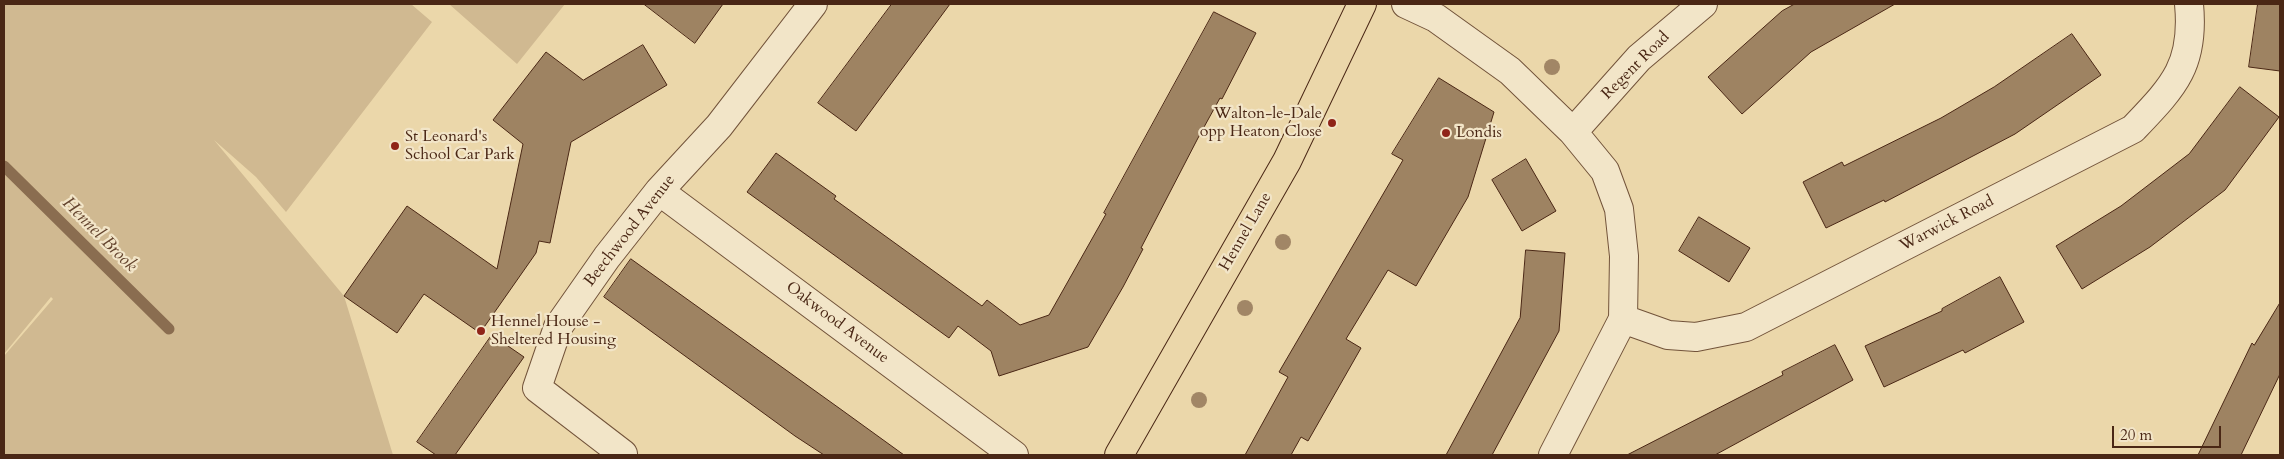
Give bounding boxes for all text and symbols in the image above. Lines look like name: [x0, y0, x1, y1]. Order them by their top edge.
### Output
street label: Regent Road: [1598, 28, 1674, 104]
place label: Walton-le-Dale opp Heaton Close: [1200, 104, 1322, 142]
marker: Walton-le-Dale opp Heaton Close: [1326, 117, 1338, 129]
place label: Londis: [1456, 123, 1502, 143]
place label: St Leonard's School Car Park: [405, 127, 515, 165]
marker: Londis: [1440, 127, 1452, 139]
marker: St Leonard's School Car Park: [389, 140, 401, 152]
street label: Beechwood Avenue: [580, 171, 680, 291]
street label: Hennel Lane: [1216, 189, 1276, 275]
street label: Warwick Road: [1897, 192, 1997, 256]
water label: Hennel Brook: [57, 193, 141, 277]
street label: Oakwood Avenue: [782, 278, 892, 368]
place label: Hennel House - Sheltered Housing: [491, 312, 616, 350]
marker: Hennel House - Sheltered Housing: [475, 325, 487, 337]
scale bar: [2114, 416, 2223, 448]
text: 20 m: [2120, 425, 2152, 445]

